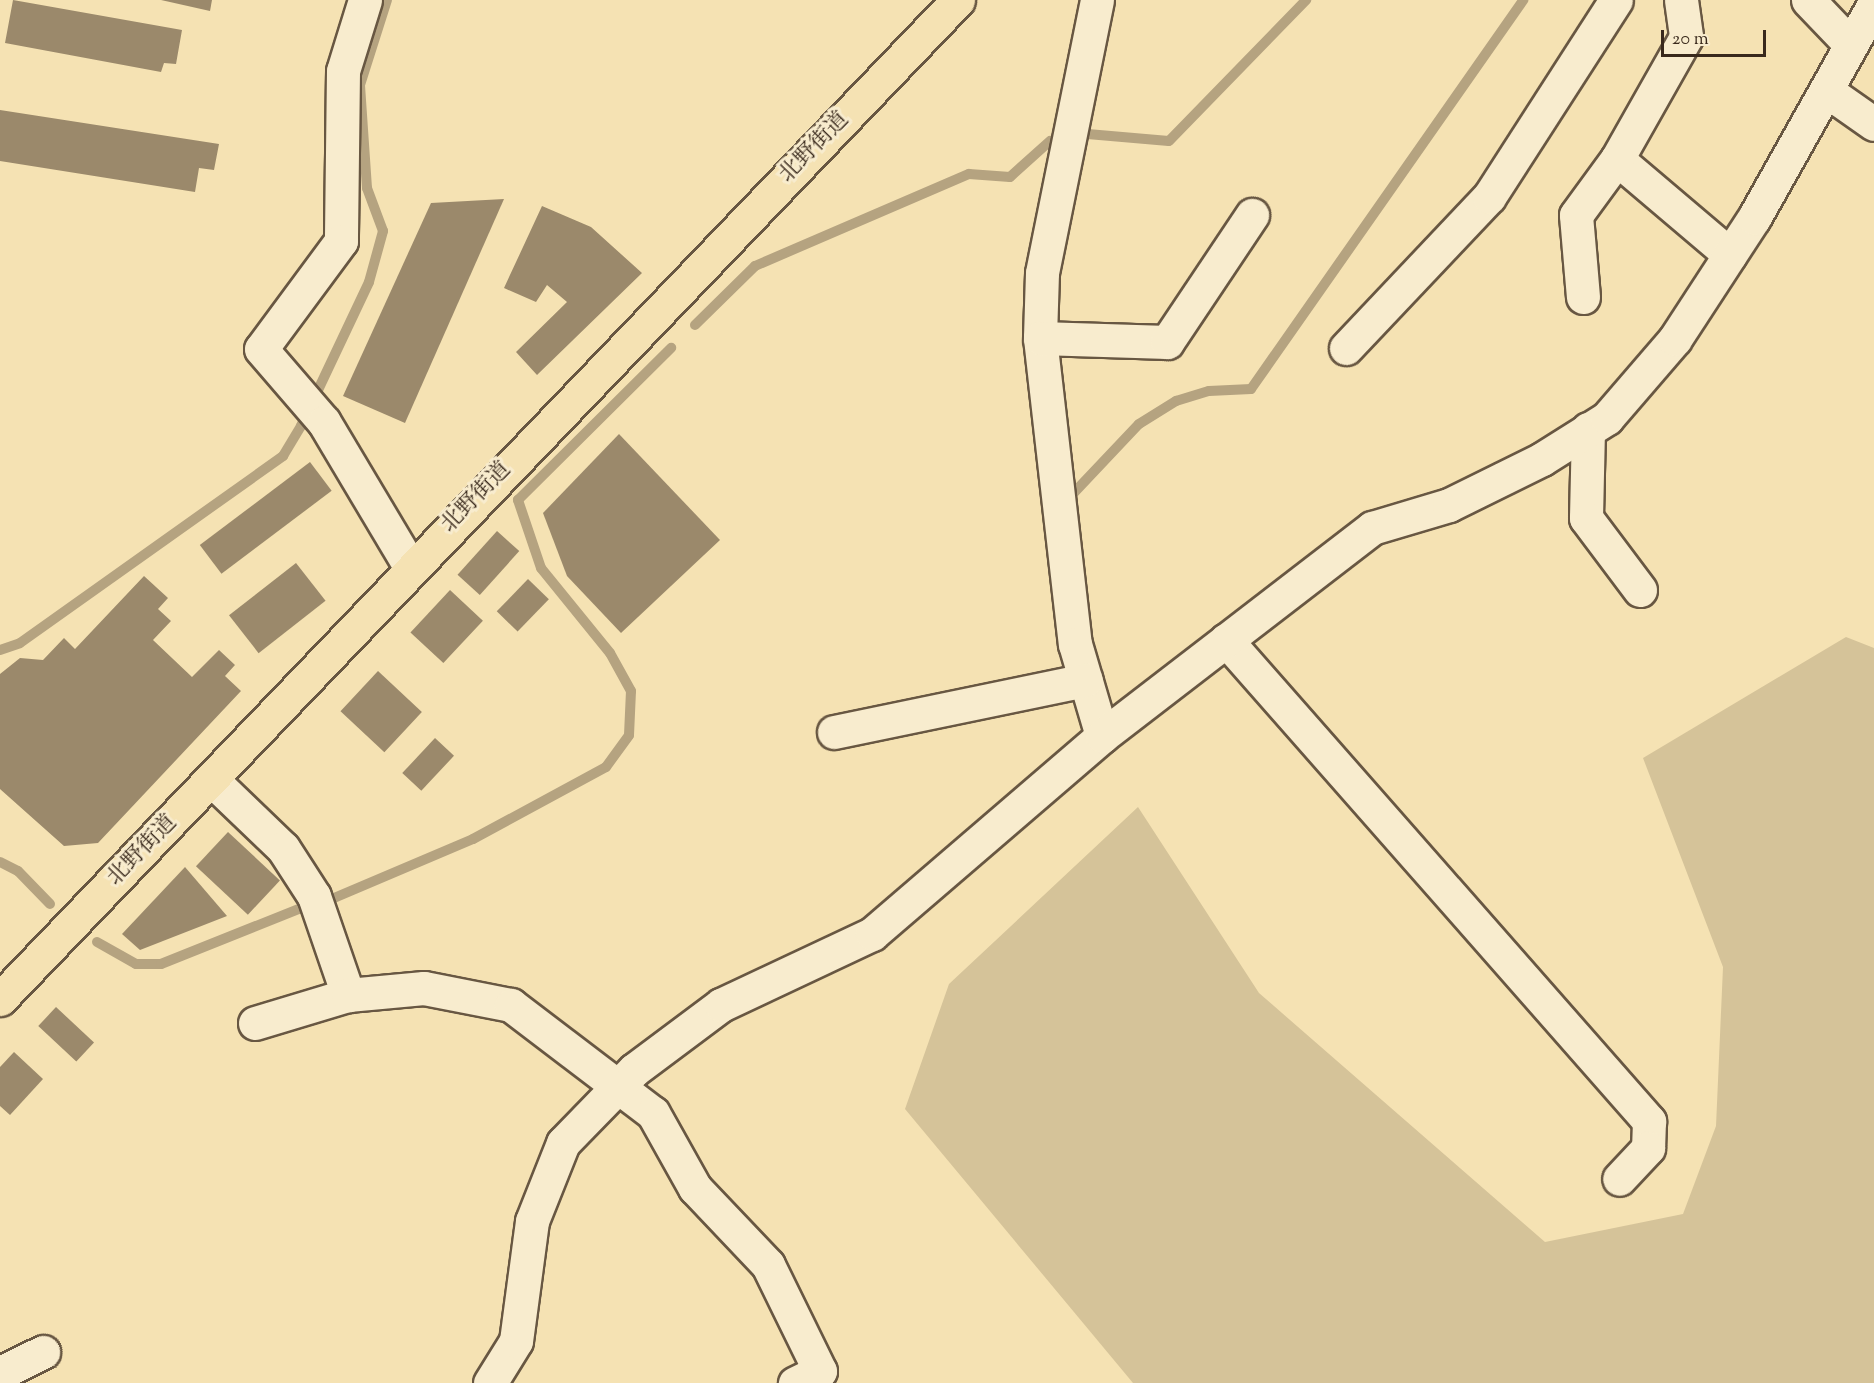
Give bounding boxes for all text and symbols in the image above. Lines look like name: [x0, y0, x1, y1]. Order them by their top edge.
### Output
scale bar: [1664, 18, 1769, 56]
text: 20 m: [1672, 27, 1709, 53]
street label: 北野街道: [775, 107, 855, 189]
street label: 北野街道: [437, 457, 517, 539]
street label: 北野街道: [103, 810, 183, 892]

